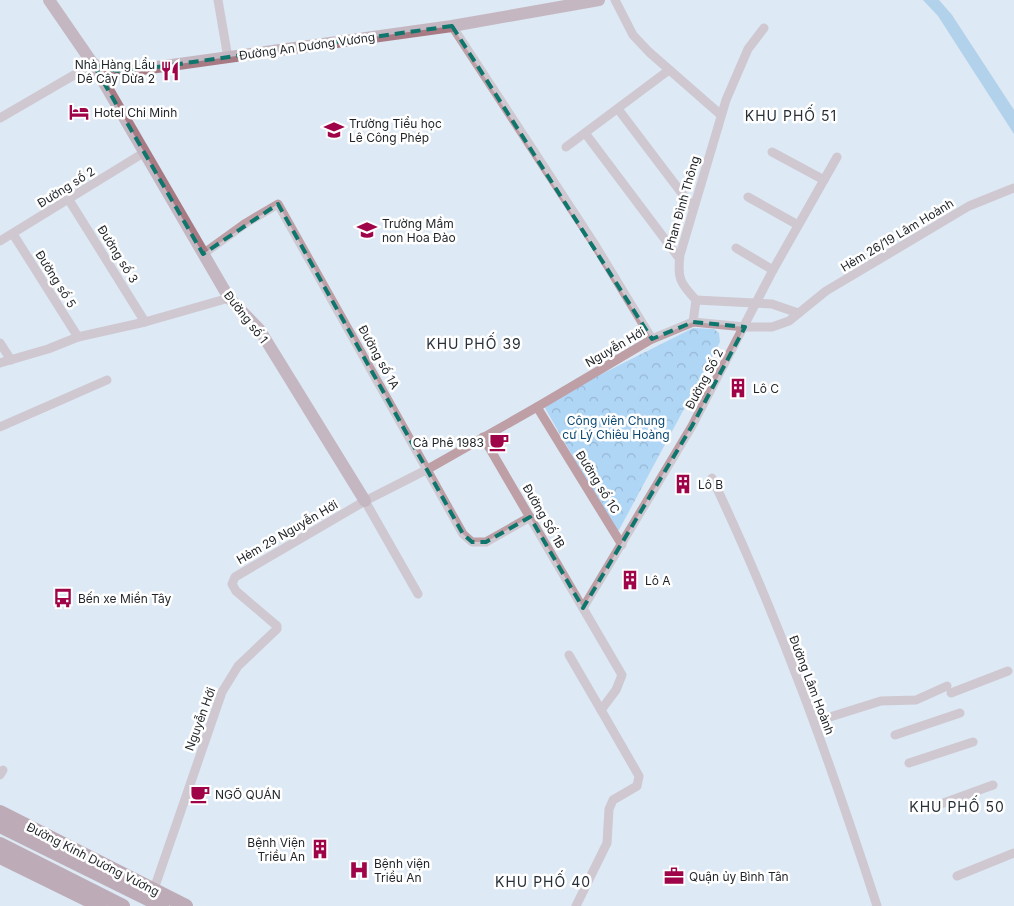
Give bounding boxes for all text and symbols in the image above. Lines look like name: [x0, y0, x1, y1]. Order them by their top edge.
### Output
street label: Đường An Dương Vương: [238, 29, 376, 63]
place label: Nhà Hàng Lẩu Dê Cây Dừa 2: [75, 57, 155, 86]
restaurant icon: Nhà Hàng Lẩu Dê Cây Dừa 2: [159, 60, 181, 82]
hotel icon: Hotel Chi Minh: [68, 101, 90, 123]
district label: KHU PHỐ 51: [745, 104, 837, 124]
place label: Hotel Chi Minh: [94, 105, 177, 120]
place label: Trường Tiểu học Lê Công Phép: [349, 116, 442, 145]
school or university icon: Trường Tiểu học Lê Công Phép: [323, 119, 345, 141]
street label: Phan Đình Thông: [661, 154, 703, 252]
street label: Đường số 2: [35, 163, 97, 211]
street label: Hẻm 26/19 Lâm Hoành: [838, 195, 956, 275]
place label: Trường Mầm non Hoa Đào: [382, 216, 456, 245]
school or university icon: Trường Mầm non Hoa Đào: [356, 219, 378, 241]
street label: Đường số 3: [94, 222, 142, 286]
street label: Đường số 5: [32, 248, 80, 310]
street label: Đường số 1: [221, 288, 271, 346]
street label: Đường số 1A: [355, 322, 403, 392]
street label: Nguyễn Hới: [582, 324, 648, 370]
district label: KHU PHỐ 39: [426, 332, 522, 352]
street label: Đường Số 2: [682, 346, 726, 412]
building icon: Lô C: [727, 377, 749, 399]
place label: Lô C: [753, 381, 779, 396]
park label: Công viên Chung cư Lý Chiêu Hoàng: [562, 413, 670, 442]
cafe icon: Cà Phê 1983: [488, 431, 510, 453]
place label: Cà Phê 1983: [413, 435, 484, 450]
street label: Đường số 1C: [573, 448, 623, 516]
building icon: Lô B: [672, 473, 694, 495]
place label: Lô B: [698, 477, 723, 492]
street label: Đường Số 1B: [520, 481, 568, 551]
street label: Hẻm 29 Nguyễn Hới: [234, 497, 340, 567]
building icon: Lô A: [619, 569, 641, 591]
place label: Lô A: [645, 573, 671, 588]
bus stop icon: Bến xe Miền Tây: [52, 587, 74, 609]
place label: Bến xe Miền Tây: [78, 591, 172, 606]
street label: Đường Lâm Hoành: [786, 633, 838, 737]
street label: Nguyễn Hới: [182, 685, 218, 753]
cafe icon: NGÕ QUÁN: [189, 783, 211, 805]
place label: NGÕ QUÁN: [215, 787, 281, 802]
district label: KHU PHỐ 50: [909, 795, 1005, 815]
street label: Đường Kinh Dương Vương: [24, 819, 162, 899]
place label: Bệnh Viện Triều An: [247, 835, 305, 864]
building icon: Bệnh Viện Triều An: [309, 838, 331, 860]
place label: Bệnh viện Triều An: [374, 856, 430, 885]
hospital icon: Bệnh viện Triều An: [348, 859, 370, 881]
office icon: Quận ủy Bình Tân: [663, 865, 685, 887]
place label: Quận ủy Bình Tân: [689, 869, 789, 884]
district label: KHU PHỐ 40: [495, 870, 591, 890]

